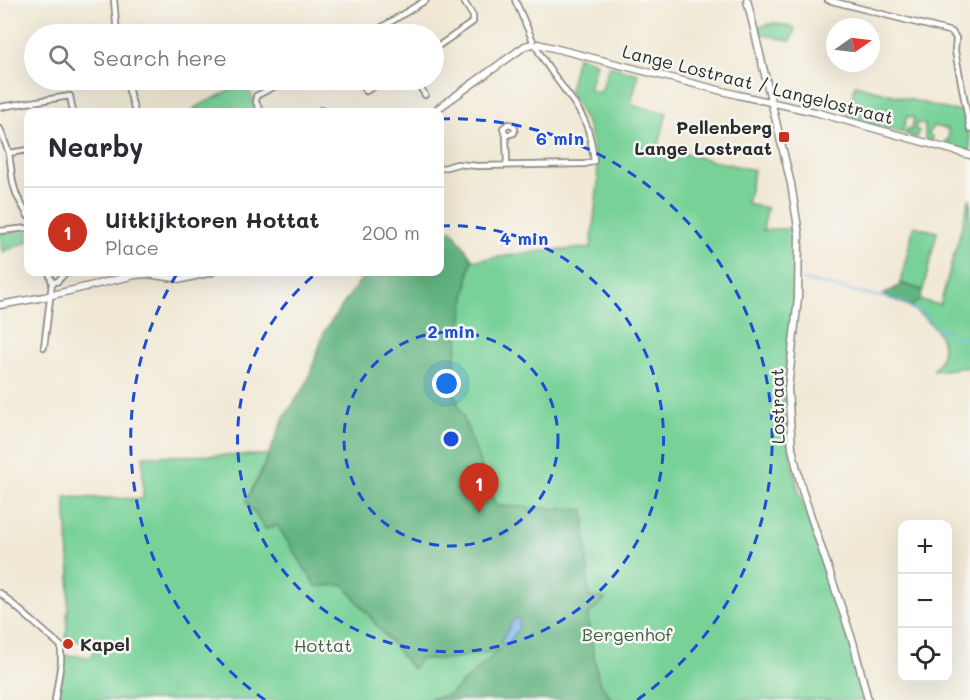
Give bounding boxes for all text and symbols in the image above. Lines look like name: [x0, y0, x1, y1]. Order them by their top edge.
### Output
north arrow: [826, 18, 880, 72]
search box: [24, 24, 444, 90]
street label: Lange Lostraat / Langelostraat: [620, 39, 896, 129]
icon: search: [45, 41, 78, 74]
text: Search here: [93, 43, 227, 72]
place label: Pellenberg Lange Lostraat: [634, 115, 772, 160]
text: 6 min: [536, 126, 584, 150]
text: Nearby: [48, 130, 143, 164]
marker: Pellenberg Lange Lostraat: [777, 130, 791, 144]
text: Uitkijktoren Hottat: [105, 205, 319, 234]
text: 1: [63, 219, 72, 245]
text: 200 m: [362, 219, 420, 245]
text: 4 min: [500, 226, 548, 250]
text: Place: [105, 234, 159, 260]
text: 2 min: [427, 319, 475, 343]
street label: Lostraat: [764, 368, 790, 444]
your location: [432, 369, 461, 398]
centre of rings: [441, 429, 461, 449]
pin: 1: [460, 464, 498, 513]
map controls: [898, 520, 952, 682]
button: +: [898, 520, 952, 574]
button: −: [898, 574, 952, 628]
park label: Bergenhof: [582, 622, 673, 646]
button: locate: [898, 628, 952, 682]
place label: Kapel: [80, 632, 130, 656]
park label: Hottat: [294, 633, 352, 657]
marker: Kapel: [61, 637, 75, 651]

